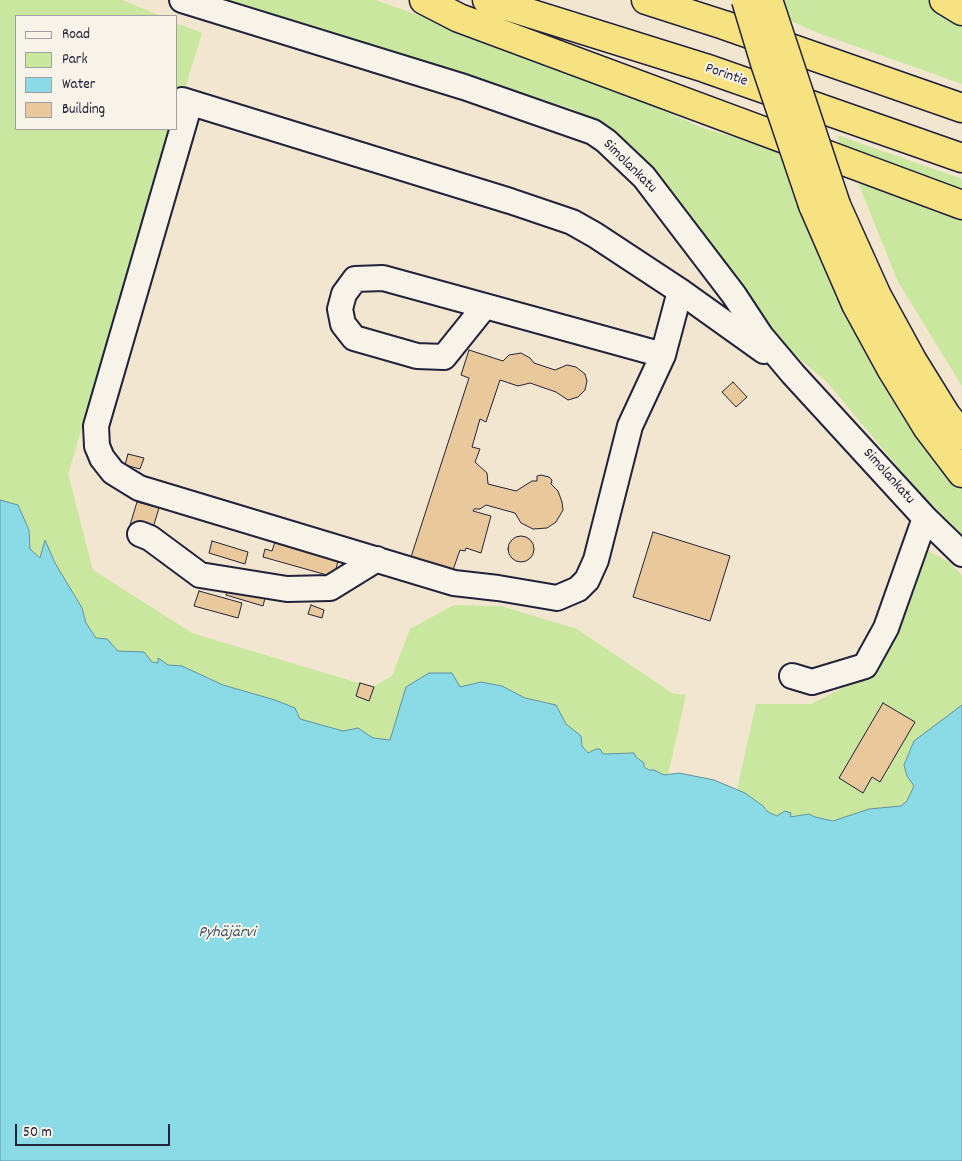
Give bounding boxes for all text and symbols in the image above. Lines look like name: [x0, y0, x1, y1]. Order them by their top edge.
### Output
legend: [15, 15, 178, 130]
text: Road: [62, 24, 90, 46]
text: Park: [62, 49, 88, 71]
street label: Porintie: [702, 60, 750, 92]
text: Water: [62, 74, 95, 96]
text: Building: [62, 99, 105, 121]
street label: Simolankatu: [598, 136, 660, 198]
street label: Simolankatu: [858, 445, 918, 509]
water label: Pyhäjärvi: [199, 924, 255, 944]
scale bar: [18, 1114, 172, 1146]
text: 50 m: [23, 1122, 52, 1144]

